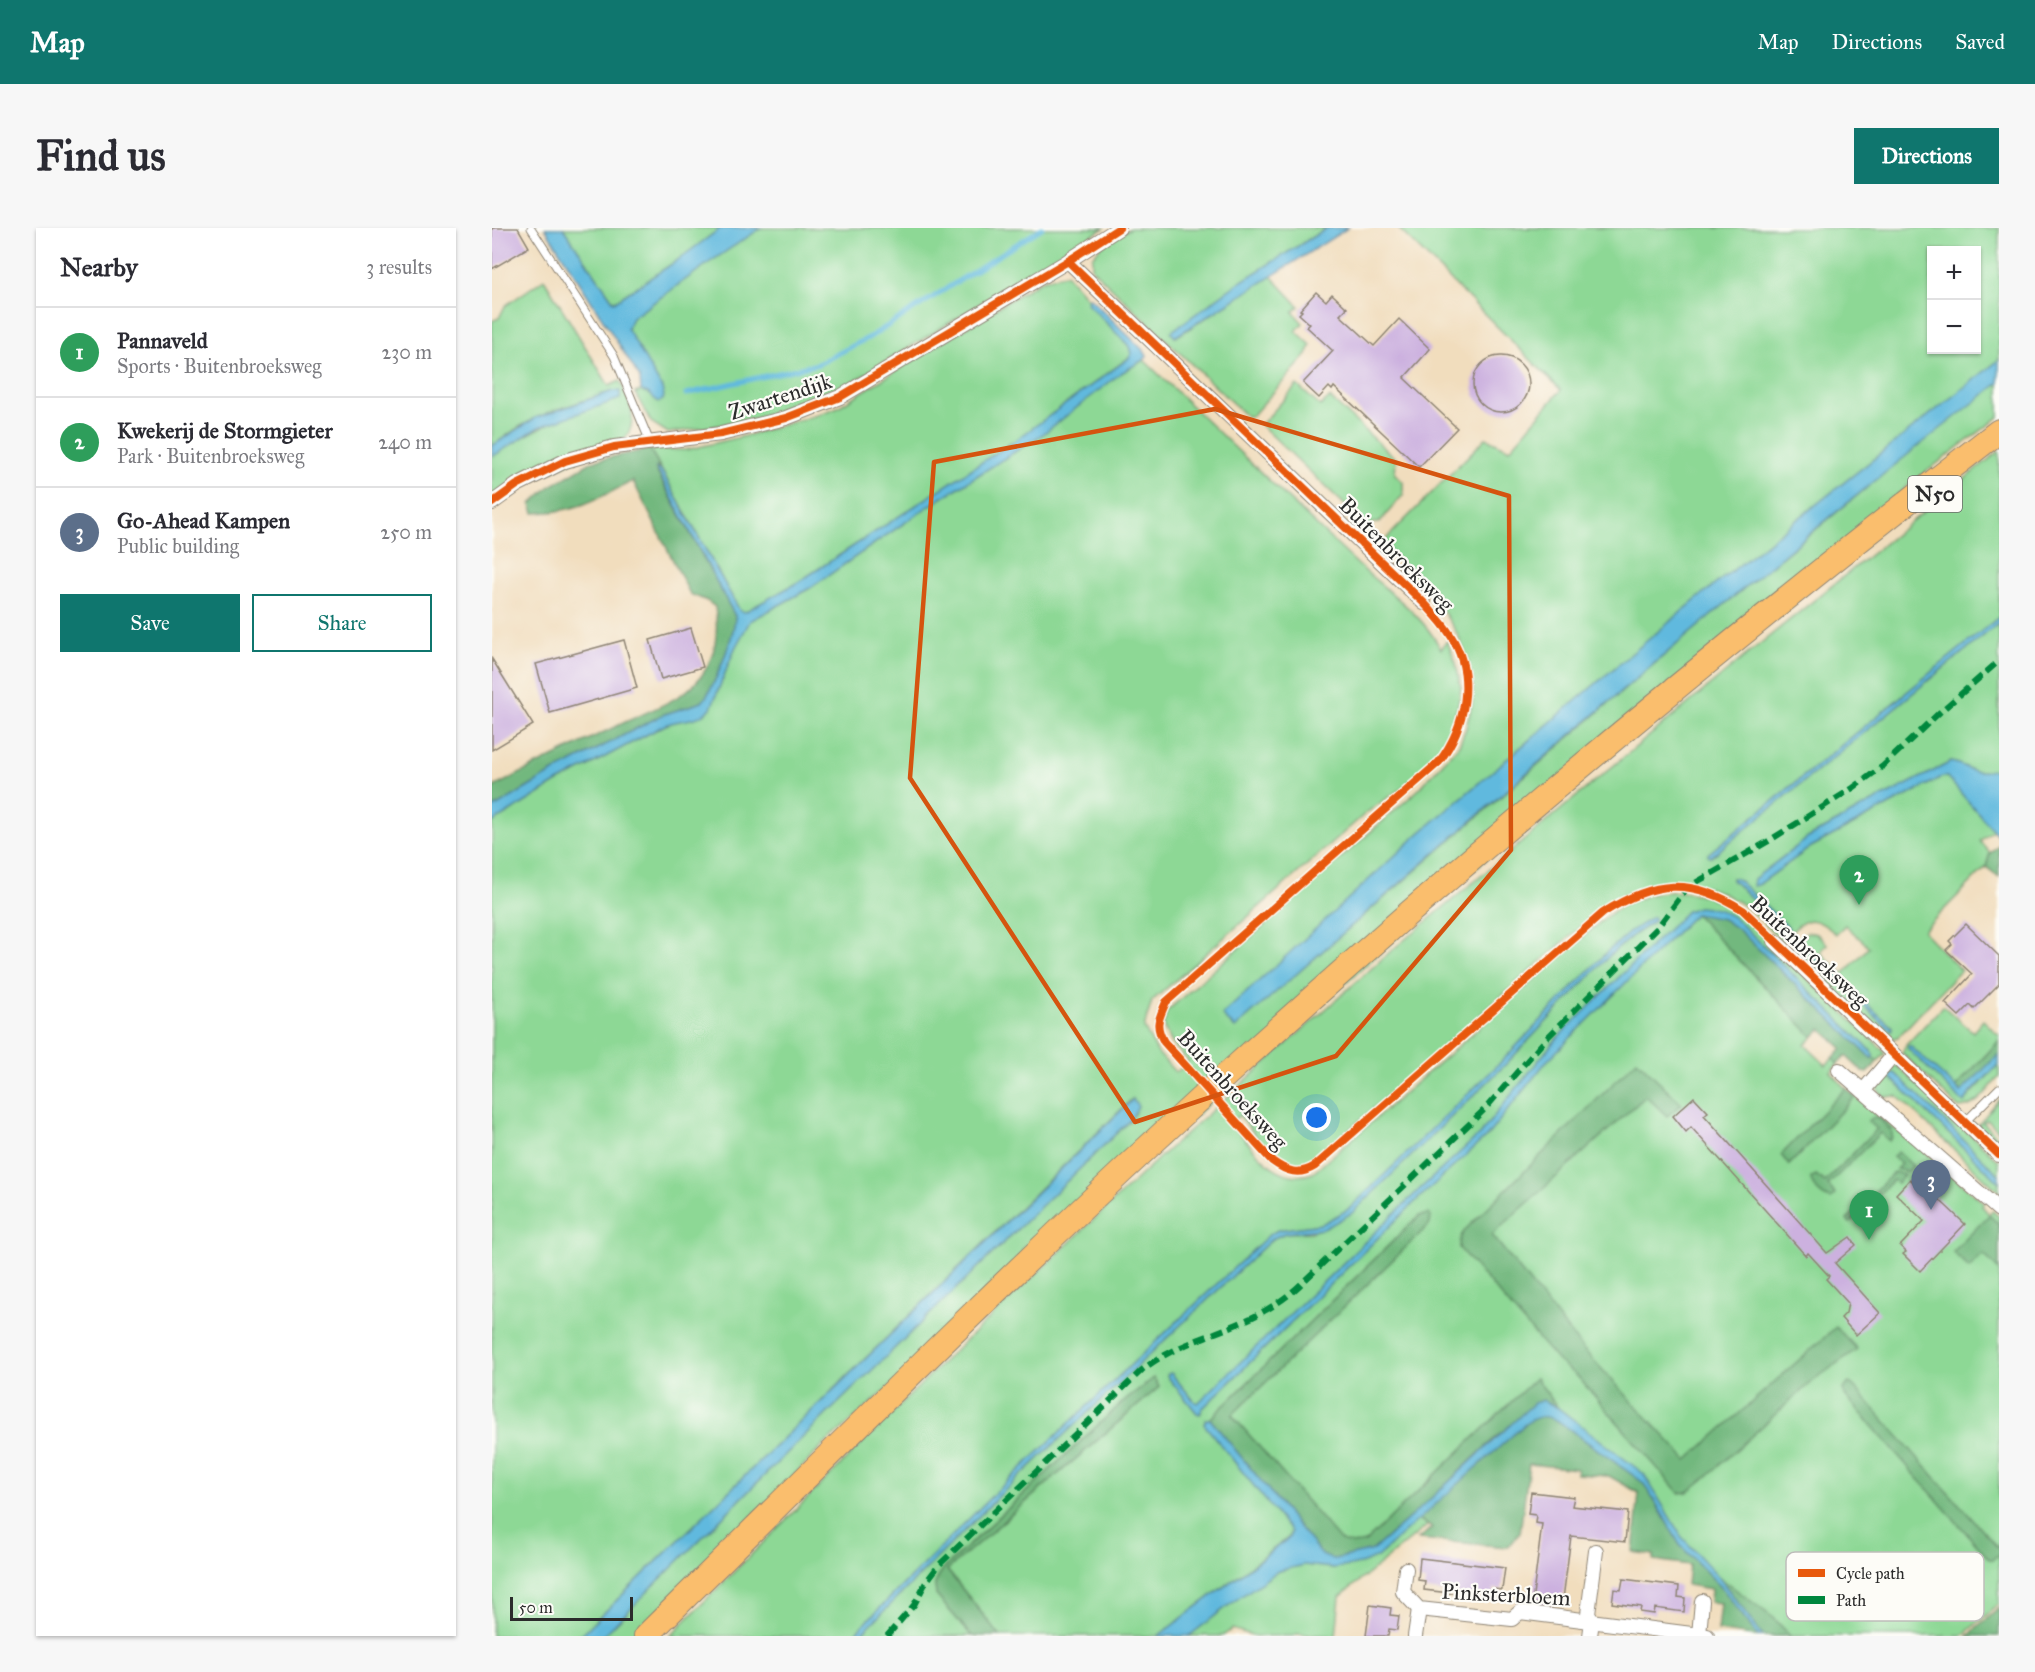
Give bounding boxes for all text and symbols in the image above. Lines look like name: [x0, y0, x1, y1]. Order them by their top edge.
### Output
text: Map: [30, 25, 85, 60]
text: Map: [1758, 29, 1799, 55]
text: Directions: [1832, 29, 1922, 55]
text: Saved: [1955, 29, 2005, 55]
button: Directions: [1854, 128, 1999, 184]
text: Find us: [36, 130, 166, 182]
map controls: [1927, 246, 1981, 354]
button: +: [1927, 246, 1981, 300]
text: Nearby: [60, 251, 138, 283]
text: 3 results: [366, 255, 432, 279]
button: −: [1927, 300, 1981, 354]
text: Pannaveld: [117, 327, 208, 354]
text: 1: [76, 340, 83, 364]
text: 230 m: [381, 340, 432, 364]
text: Sports · Buitenbroeksweg: [117, 354, 322, 378]
street label: Zwartendijk: [725, 367, 836, 426]
text: Kwekerij de Stormgieter: [117, 417, 333, 444]
text: 2: [75, 430, 84, 454]
text: 240 m: [378, 430, 432, 454]
text: Park · Buitenbroeksweg: [117, 444, 304, 468]
road number: N50: [1908, 476, 1962, 512]
street label: Buitenbroeksweg: [1333, 491, 1460, 618]
text: Go-Ahead Kampen: [117, 507, 290, 534]
text: 3: [76, 520, 84, 544]
text: 250 m: [380, 520, 432, 544]
text: Public building: [117, 534, 239, 558]
button: Save: [60, 594, 240, 652]
button: Share: [252, 594, 432, 652]
pin: 2: [1840, 856, 1878, 905]
street label: Buitenbroeksweg: [1745, 890, 1875, 1014]
street label: Buitenbroeksweg: [1172, 1024, 1294, 1155]
your location: [1302, 1103, 1331, 1132]
pin: 3: [1912, 1160, 1950, 1210]
pin: 1: [1850, 1190, 1888, 1240]
legend: [1786, 1552, 1984, 1621]
text: Cycle path: [1836, 1564, 1905, 1583]
street label: Pinksterbloem: [1441, 1578, 1572, 1611]
text: Path: [1836, 1591, 1866, 1610]
scale bar: [510, 1594, 633, 1622]
text: 50 m: [519, 1598, 553, 1617]

